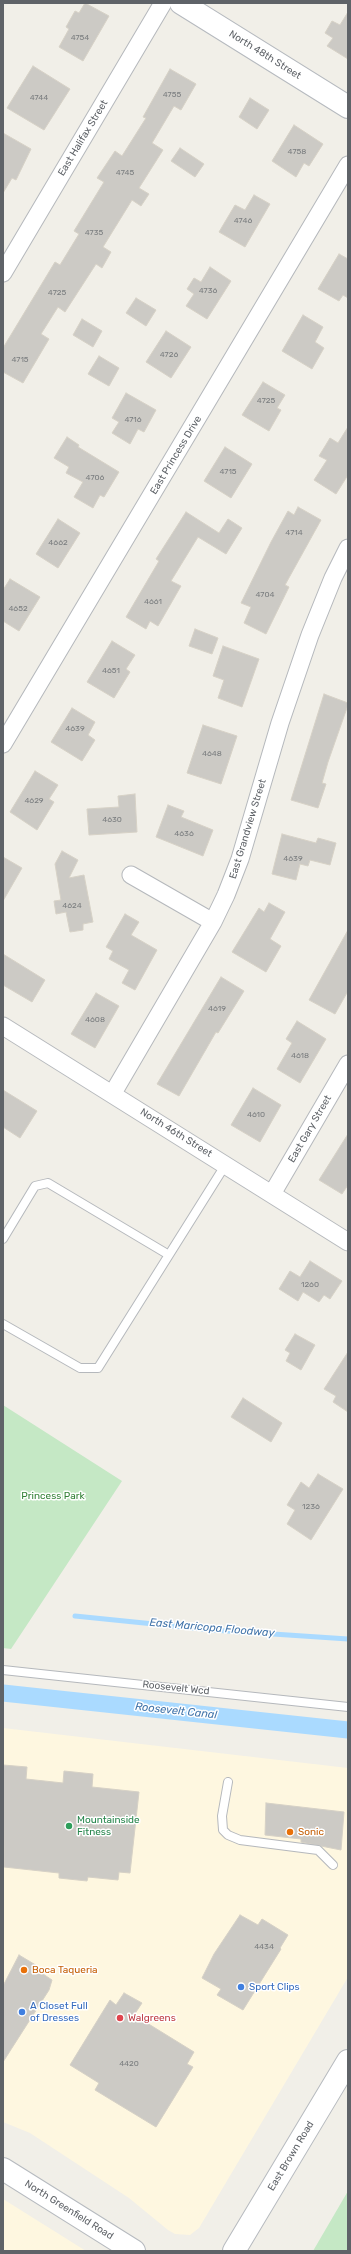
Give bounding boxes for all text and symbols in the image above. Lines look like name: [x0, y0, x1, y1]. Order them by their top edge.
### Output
street label: North 48th Street: [227, 28, 303, 82]
house number: 4754: [71, 33, 89, 43]
house number: 4755: [163, 90, 181, 100]
house number: 4744: [30, 93, 48, 103]
street label: East Halifax Street: [56, 98, 110, 178]
house number: 4758: [288, 147, 306, 157]
house number: 4745: [116, 168, 134, 178]
house number: 4746: [234, 216, 252, 226]
house number: 4735: [85, 228, 103, 238]
house number: 4736: [199, 286, 217, 296]
house number: 4725: [48, 288, 66, 298]
house number: 4726: [160, 350, 178, 360]
house number: 4715: [11, 355, 29, 365]
house number: 4725: [257, 396, 275, 406]
street label: East Princess Drive: [148, 414, 204, 496]
house number: 4716: [124, 415, 142, 425]
house number: 4715: [219, 467, 237, 477]
house number: 4706: [86, 473, 104, 483]
house number: 4714: [285, 528, 303, 538]
house number: 4662: [48, 538, 68, 548]
house number: 4704: [256, 590, 274, 600]
house number: 4661: [144, 597, 162, 607]
house number: 4652: [8, 604, 28, 614]
house number: 4651: [102, 666, 120, 676]
house number: 4639: [65, 724, 85, 734]
house number: 4648: [202, 749, 222, 759]
street label: East Grandview Street: [227, 778, 269, 880]
house number: 4629: [24, 796, 44, 806]
house number: 4630: [102, 815, 122, 825]
house number: 4636: [174, 829, 194, 839]
house number: 4639: [283, 854, 303, 864]
house number: 4624: [62, 901, 82, 911]
house number: 4619: [208, 1004, 226, 1014]
house number: 4608: [85, 1015, 105, 1025]
house number: 4618: [291, 1051, 309, 1061]
street label: East Gary Street: [286, 1093, 334, 1165]
street label: North 46th Street: [138, 1106, 214, 1160]
house number: 4610: [247, 1110, 265, 1120]
house number: 1260: [301, 1280, 319, 1290]
park label: Princess Park: [21, 1490, 85, 1502]
house number: 1236: [302, 1502, 320, 1512]
water label: East Maricopa Floodway: [149, 1616, 275, 1640]
street label: Roosevelt Wcd: [142, 1679, 210, 1697]
water label: Roosevelt Canal: [134, 1700, 218, 1722]
place label: Mountainside Fitness: [77, 1814, 140, 1838]
marker: Mountainside Fitness: [64, 1821, 74, 1831]
place label: Sonic: [298, 1826, 324, 1838]
marker: Sonic: [285, 1827, 295, 1837]
house number: 4434: [254, 1942, 274, 1952]
place label: Boca Taqueria: [32, 1964, 98, 1976]
marker: Boca Taqueria: [19, 1965, 29, 1975]
place label: Sport Clips: [249, 1981, 300, 1993]
marker: Sport Clips: [236, 1982, 246, 1992]
place label: A Closet Full of Dresses: [30, 2000, 88, 2024]
marker: A Closet Full of Dresses: [17, 2007, 27, 2017]
place label: Walgreens: [128, 2012, 176, 2024]
marker: Walgreens: [115, 2013, 125, 2023]
house number: 4420: [119, 2059, 139, 2069]
street label: East Brown Road: [265, 2119, 317, 2193]
street label: North Greenfield Road: [22, 2178, 116, 2242]

